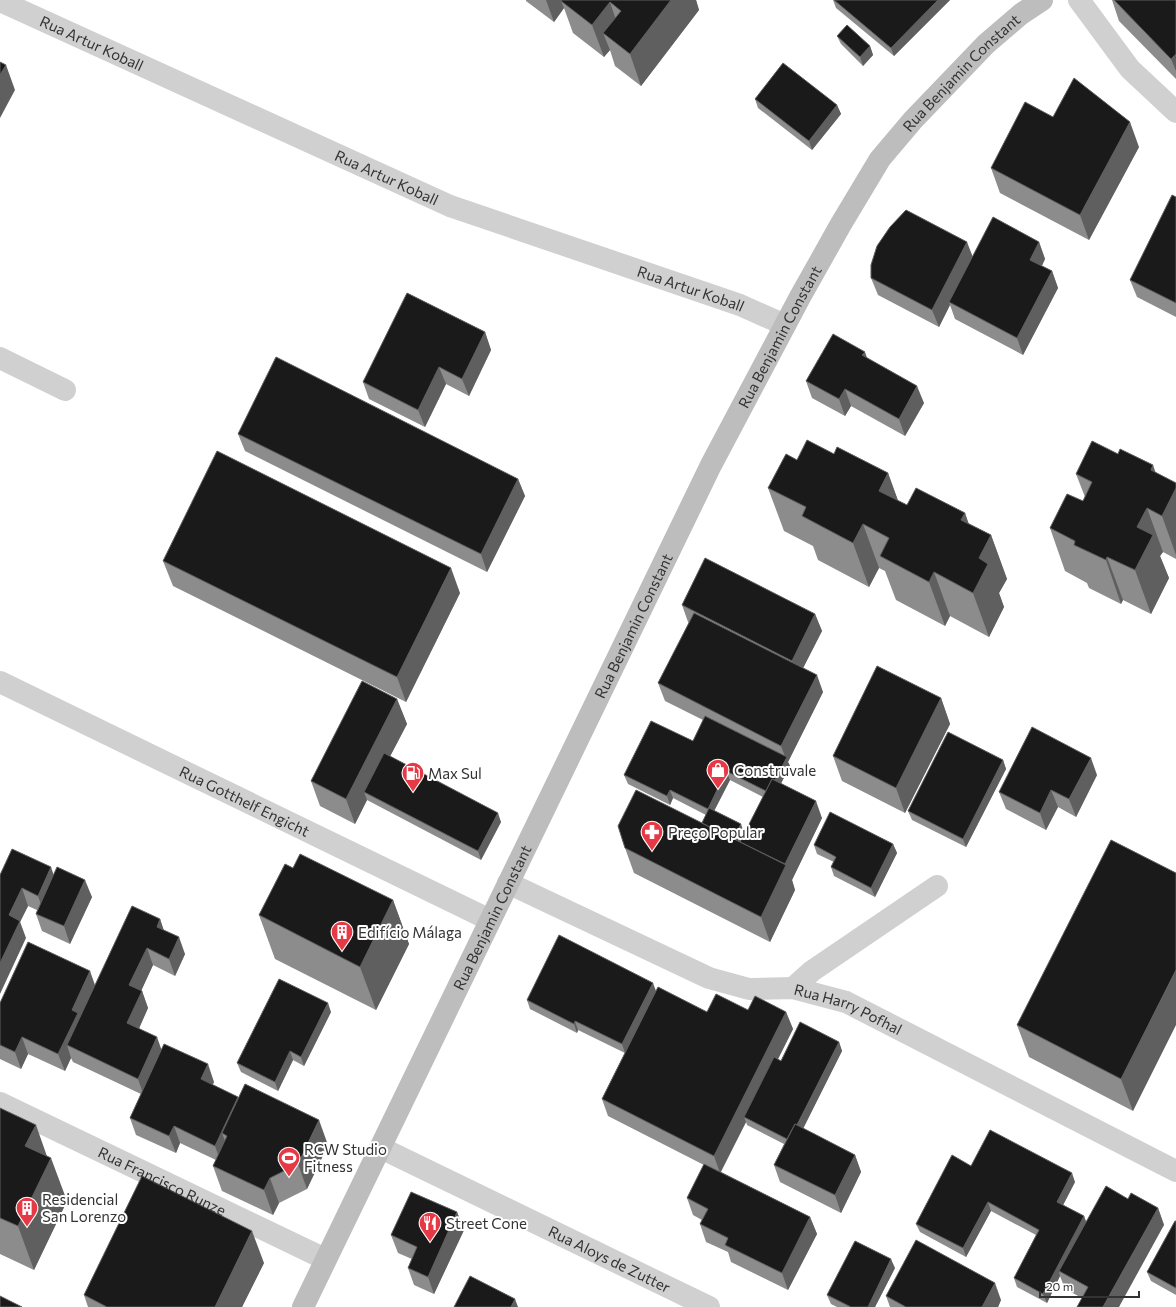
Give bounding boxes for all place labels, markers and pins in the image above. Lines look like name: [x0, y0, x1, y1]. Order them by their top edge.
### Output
shop icon: Construvale: [705, 757, 731, 790]
fuel station icon: Max Sul: [400, 760, 426, 793]
place label: Construvale: [734, 761, 816, 779]
place label: Max Sul: [428, 764, 482, 782]
pharmacy icon: Preço Popular: [639, 819, 665, 852]
place label: Preço Popular: [668, 823, 763, 841]
building icon: Edifício Málaga: [329, 919, 355, 952]
place label: Edifício Málaga: [358, 923, 462, 941]
place label: RCW Studio Fitness: [304, 1140, 387, 1175]
sports icon: RCW Studio Fitness: [276, 1145, 302, 1178]
place label: Residencial San Lorenzo: [42, 1190, 126, 1225]
building icon: Residencial San Lorenzo: [14, 1195, 40, 1228]
restaurant icon: Street Cone: [417, 1210, 443, 1243]
place label: Street Cone: [446, 1214, 527, 1232]

